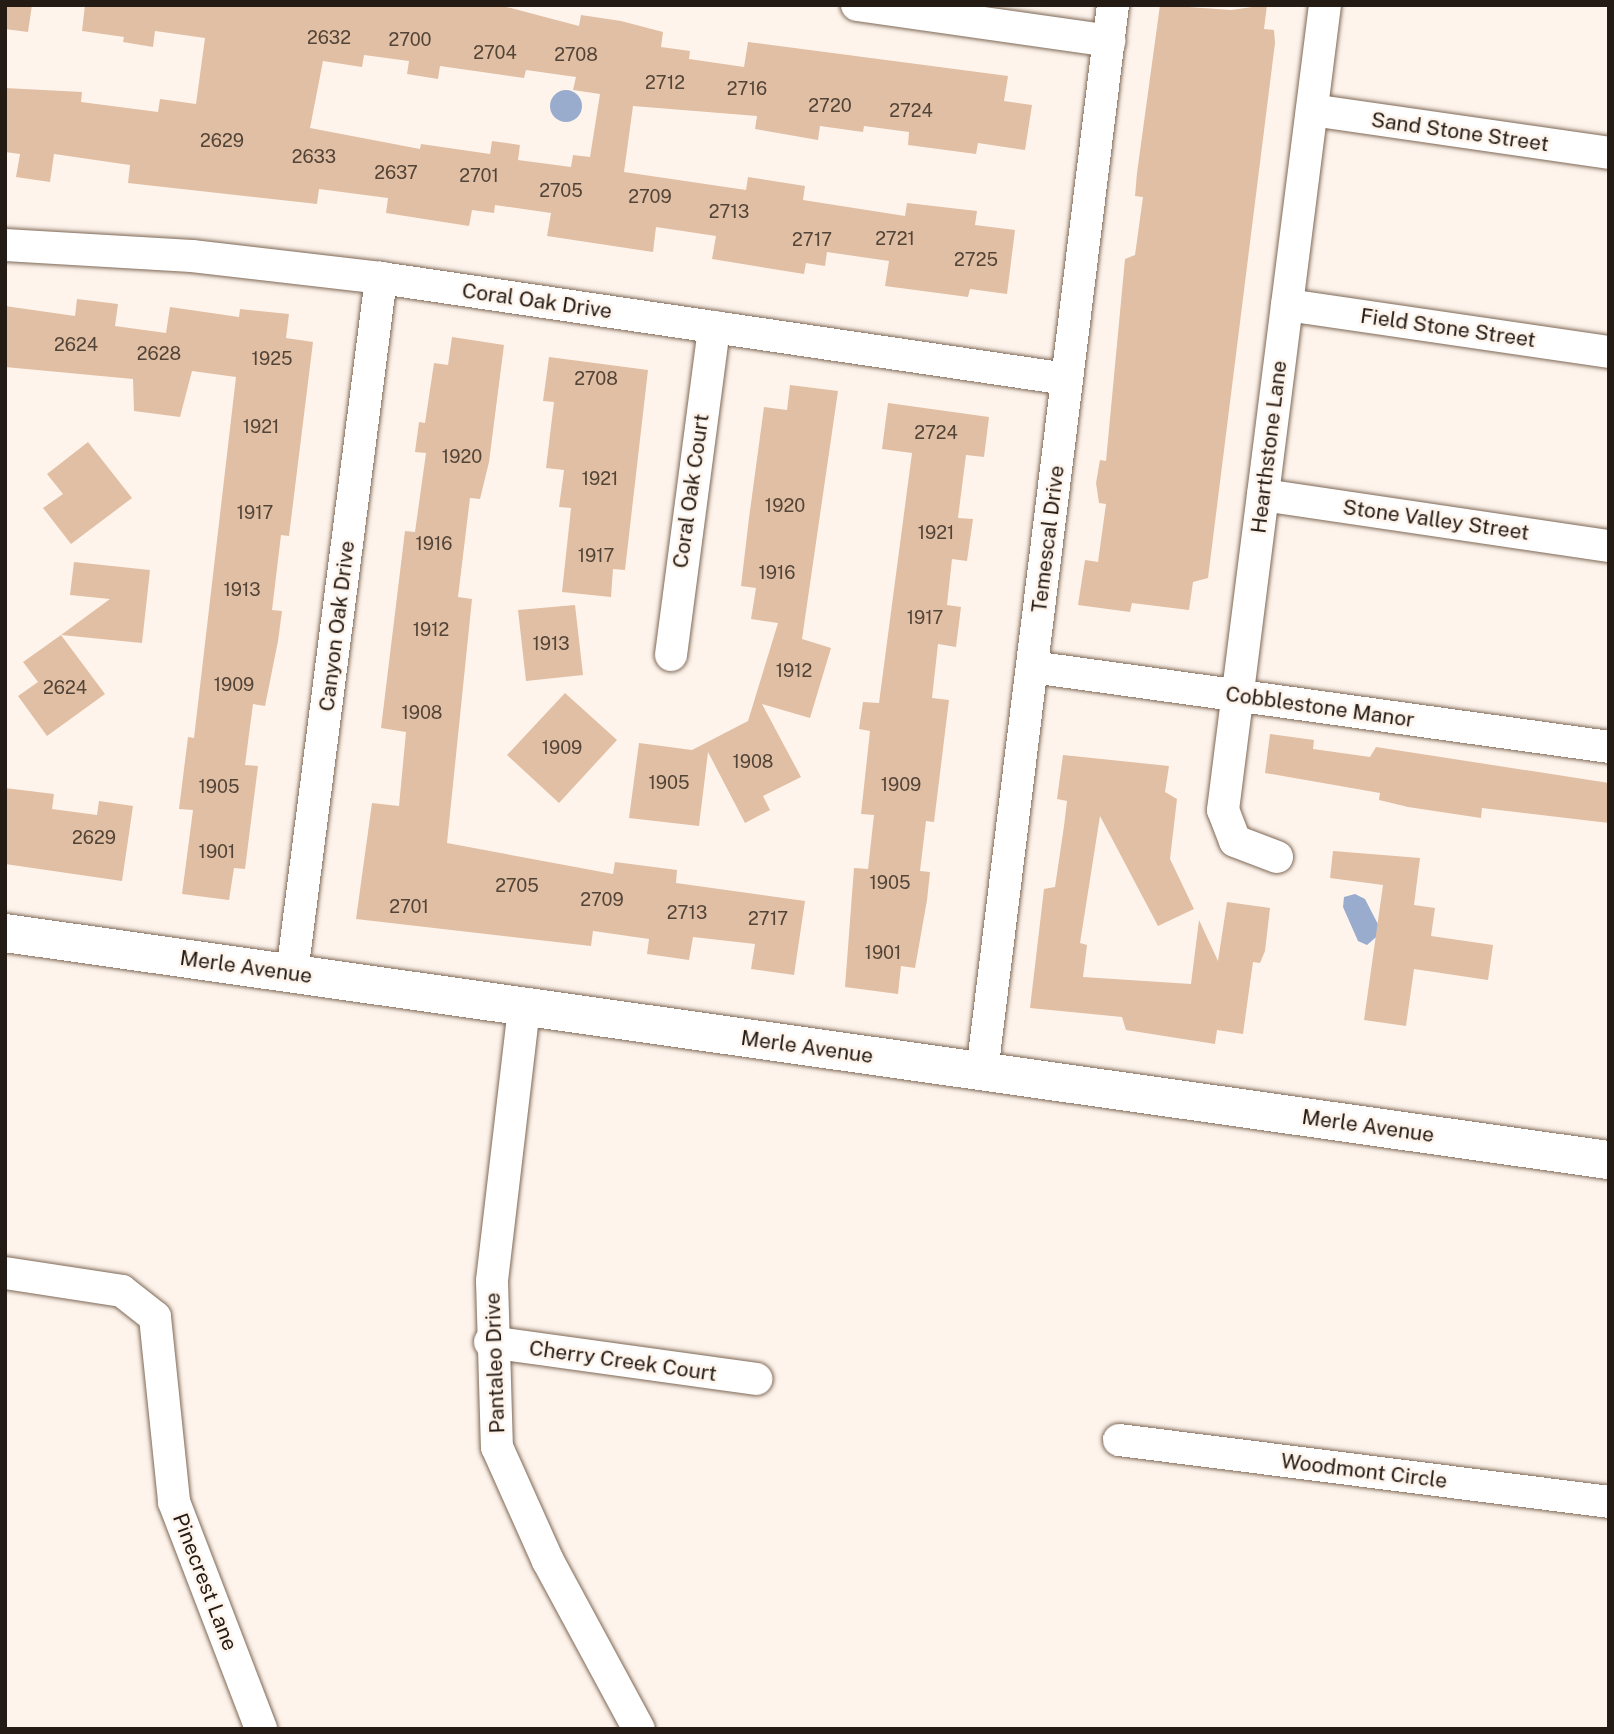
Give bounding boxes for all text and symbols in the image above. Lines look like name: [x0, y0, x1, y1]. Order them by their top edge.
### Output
house number: 2632: [307, 27, 351, 49]
house number: 2700: [388, 29, 432, 51]
house number: 2704: [473, 42, 517, 64]
house number: 2708: [554, 44, 598, 66]
house number: 2712: [645, 72, 685, 94]
house number: 2716: [727, 78, 767, 100]
house number: 2720: [808, 95, 852, 117]
house number: 2724: [889, 100, 933, 122]
street label: Sand Stone Street: [1370, 107, 1550, 157]
house number: 2629: [200, 130, 244, 152]
house number: 2633: [292, 146, 336, 168]
house number: 2637: [374, 162, 418, 184]
house number: 2701: [459, 165, 499, 187]
house number: 2705: [539, 180, 583, 202]
house number: 2709: [628, 186, 672, 208]
house number: 2713: [709, 201, 749, 223]
house number: 2721: [875, 228, 915, 250]
house number: 2717: [792, 229, 832, 251]
house number: 2725: [954, 249, 998, 271]
street label: Coral Oak Drive: [460, 278, 614, 324]
street label: Field Stone Street: [1359, 303, 1537, 353]
house number: 2624: [54, 334, 98, 356]
house number: 2628: [137, 343, 181, 365]
house number: 1925: [252, 348, 292, 370]
street label: Hearthstone Lane: [1246, 359, 1292, 535]
house number: 2708: [574, 368, 618, 390]
street label: Coral Oak Court: [668, 412, 714, 570]
house number: 1921: [243, 416, 279, 438]
house number: 2724: [914, 422, 958, 444]
house number: 1920: [442, 446, 482, 468]
street label: Temescal Drive: [1026, 464, 1070, 614]
house number: 1921: [582, 468, 618, 490]
street label: Stone Valley Street: [1341, 494, 1531, 546]
house number: 1920: [765, 495, 805, 517]
house number: 1917: [237, 502, 273, 524]
house number: 1921: [918, 522, 954, 544]
house number: 1916: [415, 533, 453, 555]
street label: Canyon Oak Drive: [314, 539, 360, 713]
house number: 1917: [578, 545, 614, 567]
house number: 1916: [758, 562, 796, 584]
house number: 1913: [223, 579, 261, 601]
house number: 1917: [907, 607, 943, 629]
house number: 1912: [413, 619, 449, 641]
house number: 1913: [532, 633, 570, 655]
house number: 1912: [776, 660, 812, 682]
house number: 1909: [214, 674, 254, 696]
house number: 2624: [43, 677, 87, 699]
street label: Cobblestone Manor: [1224, 681, 1416, 733]
house number: 1908: [401, 702, 443, 724]
house number: 1909: [542, 737, 582, 759]
house number: 1908: [732, 751, 774, 773]
house number: 1905: [649, 772, 689, 794]
house number: 1909: [881, 774, 921, 796]
house number: 1905: [199, 776, 239, 798]
house number: 2629: [72, 827, 116, 849]
house number: 1901: [199, 841, 235, 863]
house number: 1905: [870, 872, 910, 894]
house number: 2705: [495, 875, 539, 897]
house number: 2709: [580, 889, 624, 911]
house number: 2701: [389, 896, 429, 918]
house number: 2713: [667, 902, 707, 924]
house number: 2717: [748, 908, 788, 930]
house number: 1901: [865, 942, 901, 964]
street label: Merle Avenue: [178, 945, 314, 989]
street label: Merle Avenue: [739, 1025, 875, 1069]
street label: Merle Avenue: [1300, 1104, 1436, 1148]
street label: Pantaleo Drive: [480, 1292, 510, 1434]
street label: Cherry Creek Court: [527, 1335, 719, 1387]
street label: Woodmont Circle: [1279, 1448, 1449, 1494]
street label: Pinecrest Lane: [167, 1510, 243, 1654]

